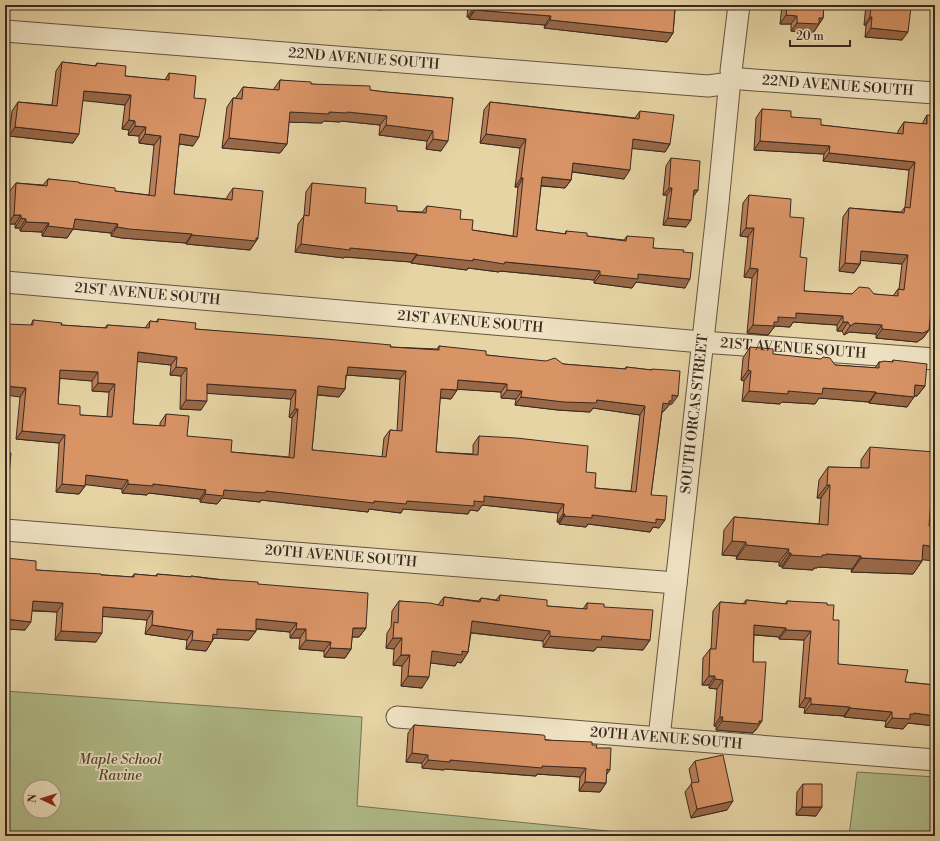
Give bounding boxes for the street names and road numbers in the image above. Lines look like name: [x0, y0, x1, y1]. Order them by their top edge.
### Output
street label: 22ND AVENUE SOUTH: [288, 44, 441, 74]
street label: 22ND AVENUE SOUTH: [761, 72, 915, 100]
street label: 21ST AVENUE SOUTH: [74, 279, 222, 310]
street label: 21ST AVENUE SOUTH: [397, 307, 545, 337]
street label: SOUTH ORCAS STREET: [677, 333, 713, 495]
street label: 21ST AVENUE SOUTH: [720, 334, 868, 363]
street label: 20TH AVENUE SOUTH: [264, 542, 419, 572]
street label: 20TH AVENUE SOUTH: [589, 723, 744, 754]

